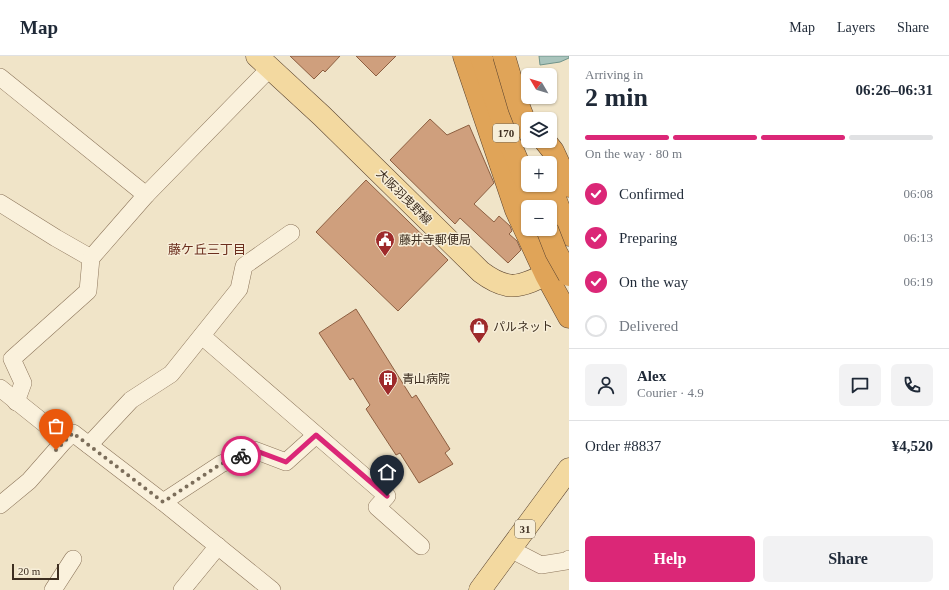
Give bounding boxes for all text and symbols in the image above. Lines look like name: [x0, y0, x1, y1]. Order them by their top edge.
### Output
text: Map: [20, 17, 58, 38]
text: Map: [789, 20, 815, 35]
text: Layers: [837, 20, 875, 35]
text: Share: [897, 20, 929, 35]
text: Arriving in: [585, 67, 643, 82]
north arrow: [521, 68, 557, 104]
map controls: [521, 68, 557, 236]
text: 06:26–06:31: [856, 82, 933, 98]
text: 2 min: [585, 83, 648, 112]
button: layers: [521, 112, 557, 148]
road number: 170: [493, 124, 519, 142]
text: On the way · 80 m: [585, 146, 682, 161]
button: +: [521, 156, 557, 192]
street label: 大阪羽曳野線: [374, 167, 434, 227]
icon: check: [585, 183, 607, 205]
text: Confirmed: [619, 186, 684, 202]
text: 06:08: [903, 186, 933, 201]
button: −: [521, 200, 557, 236]
icon: check: [585, 227, 607, 249]
public building icon: 藤井寺郵便局: [374, 229, 396, 257]
text: Preparing: [619, 230, 677, 246]
text: 06:13: [903, 230, 933, 245]
place label: 藤井寺郵便局: [399, 233, 471, 247]
district label: 藤ケ丘三丁目: [168, 242, 246, 257]
icon: check: [585, 271, 607, 293]
text: On the way: [619, 274, 688, 290]
text: 06:19: [903, 274, 933, 289]
shop icon: パルネット: [468, 316, 490, 344]
text: Delivered: [619, 318, 678, 334]
place label: パルネット: [493, 320, 553, 334]
button: person: [585, 364, 627, 406]
button: chat: [839, 364, 881, 406]
button: phone: [891, 364, 933, 406]
building icon: 青山病院: [377, 368, 399, 396]
text: Alex: [637, 368, 666, 384]
place label: 青山病院: [402, 372, 450, 386]
text: Courier · 4.9: [637, 385, 704, 400]
pin: [39, 409, 73, 450]
icon: bag: [45, 415, 67, 437]
courier: [221, 436, 261, 476]
text: Order #8837: [585, 438, 661, 454]
text: ¥4,520: [892, 438, 933, 454]
icon: bike: [230, 445, 252, 467]
pin: [370, 455, 404, 496]
icon: home: [376, 461, 398, 483]
road number: 31: [515, 520, 535, 538]
button: Help: [585, 536, 755, 582]
button: Share: [763, 536, 933, 582]
scale bar: [12, 562, 59, 581]
text: 20 m: [18, 565, 40, 577]

